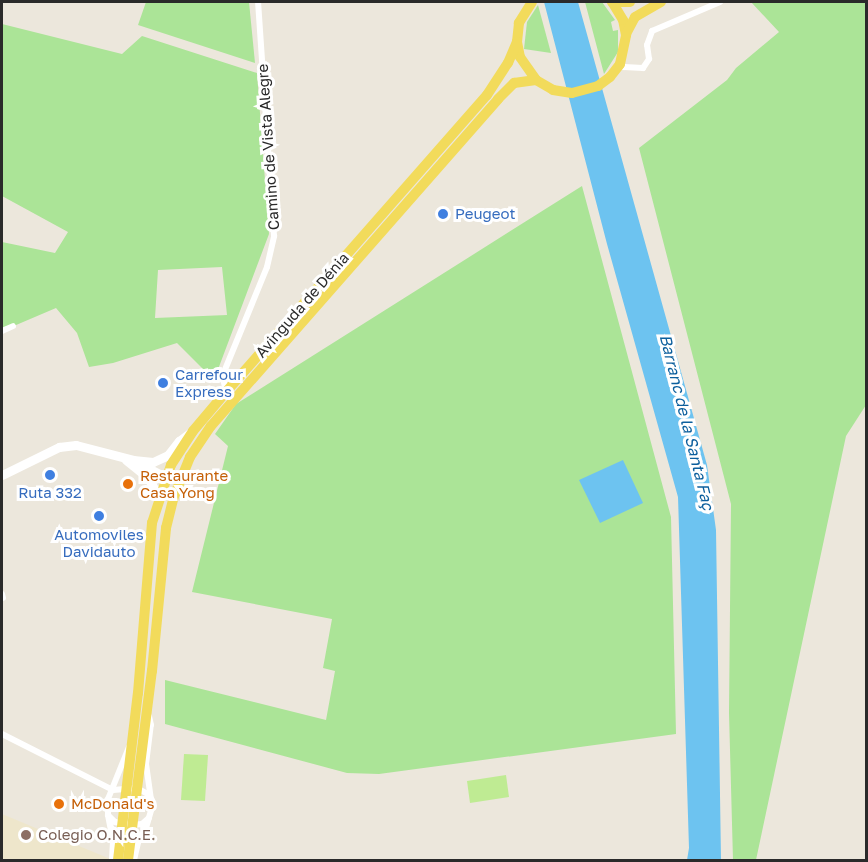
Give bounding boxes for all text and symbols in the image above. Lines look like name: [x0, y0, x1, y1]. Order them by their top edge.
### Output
street label: Camino de Vista Alegre: [253, 63, 283, 231]
place label: Peugeot: [455, 205, 515, 223]
marker: Peugeot: [436, 207, 450, 221]
street label: Avinguda de Dénia: [252, 249, 352, 361]
water label: Barranc de la Santa Faç: [656, 332, 718, 512]
place label: Carrefour Express: [175, 365, 243, 400]
marker: Carrefour Express: [156, 376, 170, 390]
place label: Restaurante Casa Yong: [140, 466, 228, 501]
marker: Ruta 332: [43, 468, 57, 482]
marker: Restaurante Casa Yong: [121, 477, 135, 491]
place label: Ruta 332: [18, 484, 82, 502]
marker: Automoviles Davidauto: [92, 509, 106, 523]
place label: Automoviles Davidauto: [54, 525, 144, 560]
place label: McDonald's: [71, 795, 154, 813]
marker: McDonald's: [52, 797, 66, 811]
place label: Colegio O.N.C.E.: [38, 826, 155, 844]
marker: Colegio O.N.C.E.: [19, 828, 33, 842]

